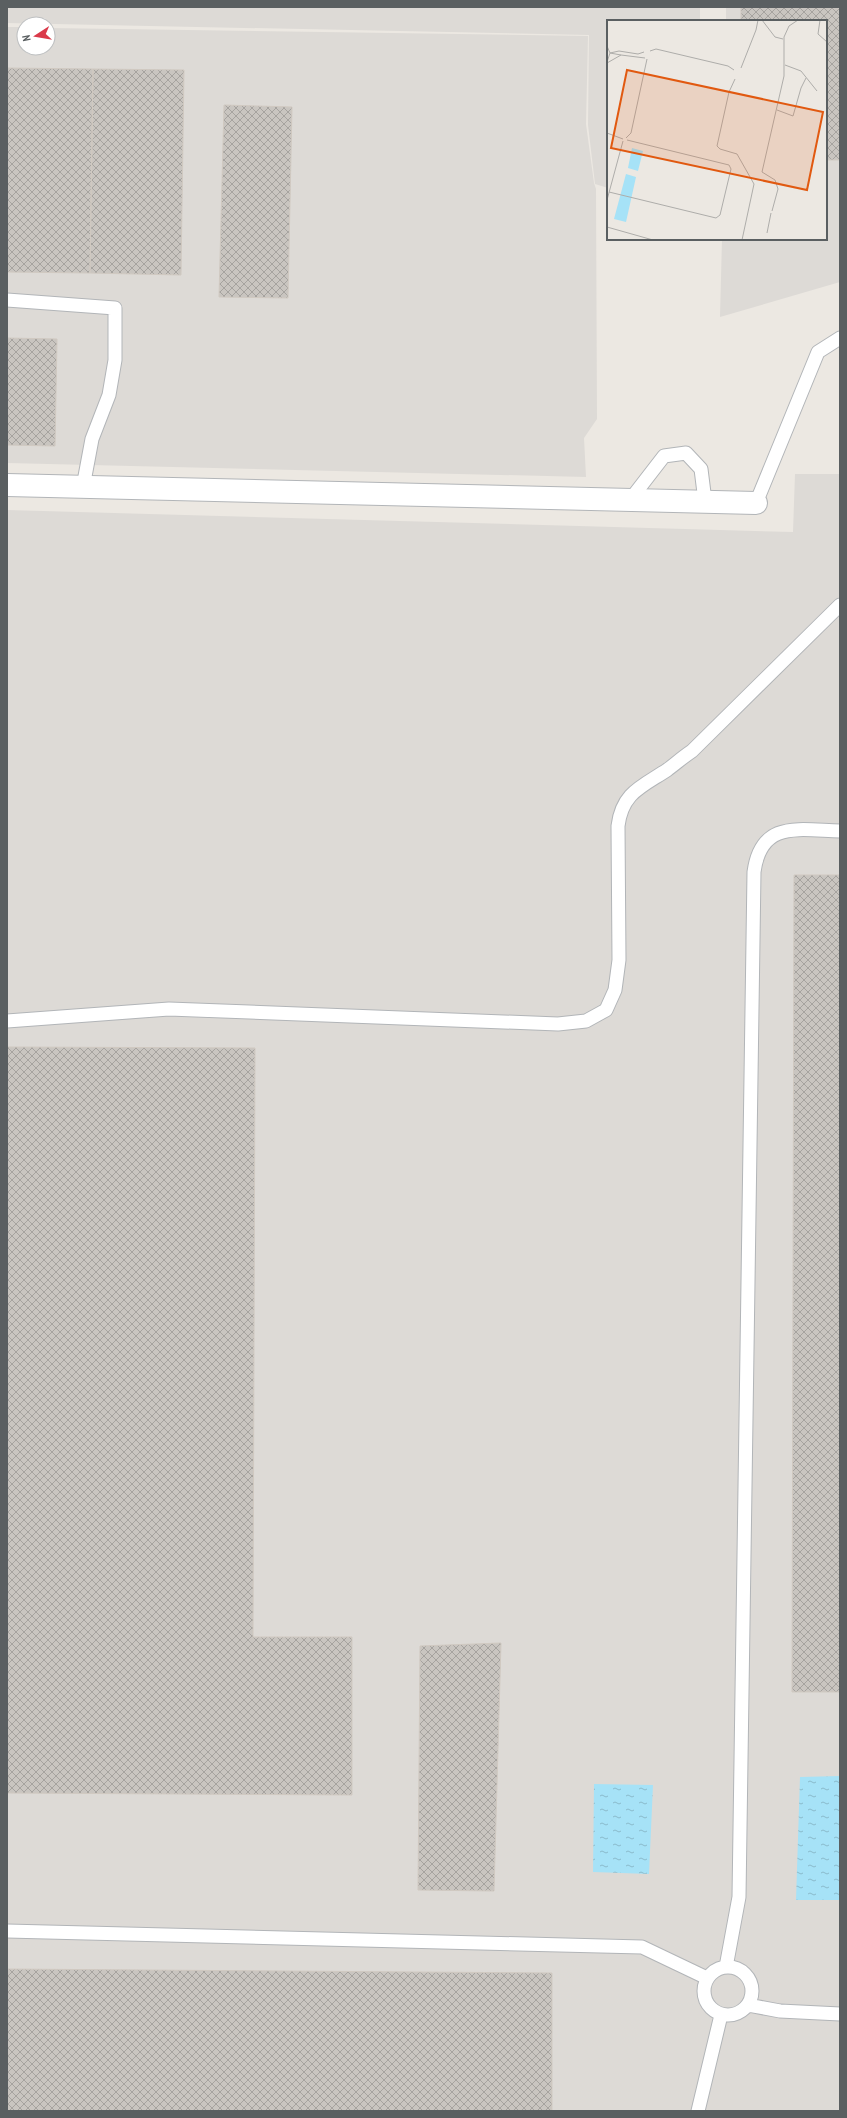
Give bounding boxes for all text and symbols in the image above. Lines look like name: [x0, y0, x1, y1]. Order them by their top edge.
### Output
north arrow: [16, 16, 56, 56]
inset map: [607, 20, 827, 240]
text: N: [19, 34, 34, 42]

